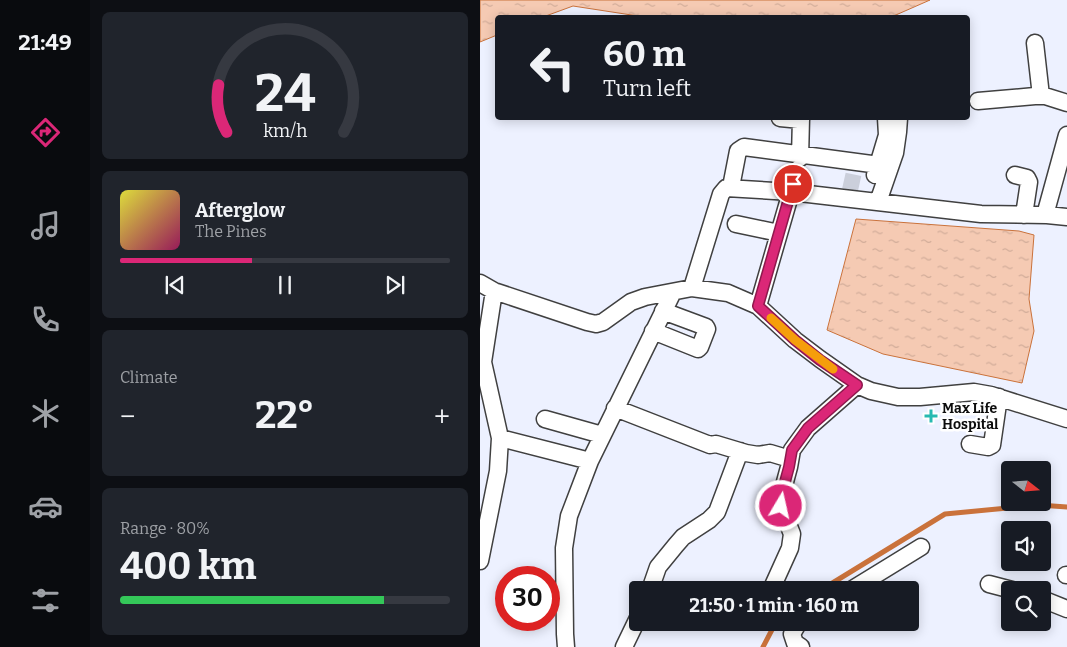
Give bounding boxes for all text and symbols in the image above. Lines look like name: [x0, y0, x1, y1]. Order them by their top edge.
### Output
text: 21:49: [18, 29, 72, 56]
text: 60 m: [603, 33, 686, 75]
icon: left: [520, 35, 585, 100]
text: 24: [255, 62, 316, 125]
text: Turn left: [603, 75, 691, 102]
icon: directions: [28, 115, 63, 150]
text: km/h: [263, 120, 307, 142]
pin: [772, 163, 814, 205]
icon: arrive: [779, 170, 807, 198]
text: Afterglow: [195, 199, 285, 222]
icon: music: [28, 208, 63, 243]
text: The Pines: [195, 222, 267, 241]
icon: previous: [161, 271, 189, 299]
icon: pause: [271, 271, 299, 299]
icon: next: [381, 271, 409, 299]
icon: phone: [28, 302, 63, 337]
text: Climate: [120, 368, 178, 387]
text: 22°: [255, 392, 314, 438]
icon: climate: [28, 396, 63, 431]
text: −: [120, 400, 135, 433]
text: +: [434, 400, 450, 433]
place label: Max Life Hospital: [942, 400, 999, 433]
marker: Max Life Hospital: [924, 409, 938, 423]
north arrow: [1001, 461, 1051, 511]
map controls: [1001, 461, 1051, 631]
position arrow: [754, 479, 806, 531]
icon: car: [28, 489, 63, 524]
text: Range · 80%: [120, 519, 210, 538]
button: sound: [1001, 521, 1051, 571]
text: 400 km: [120, 543, 257, 589]
speed limit sign: 30: [495, 566, 560, 631]
button: search: [1001, 581, 1051, 631]
icon: filters: [28, 583, 63, 618]
text: 21:50 · 1 min · 160 m: [689, 594, 859, 617]

